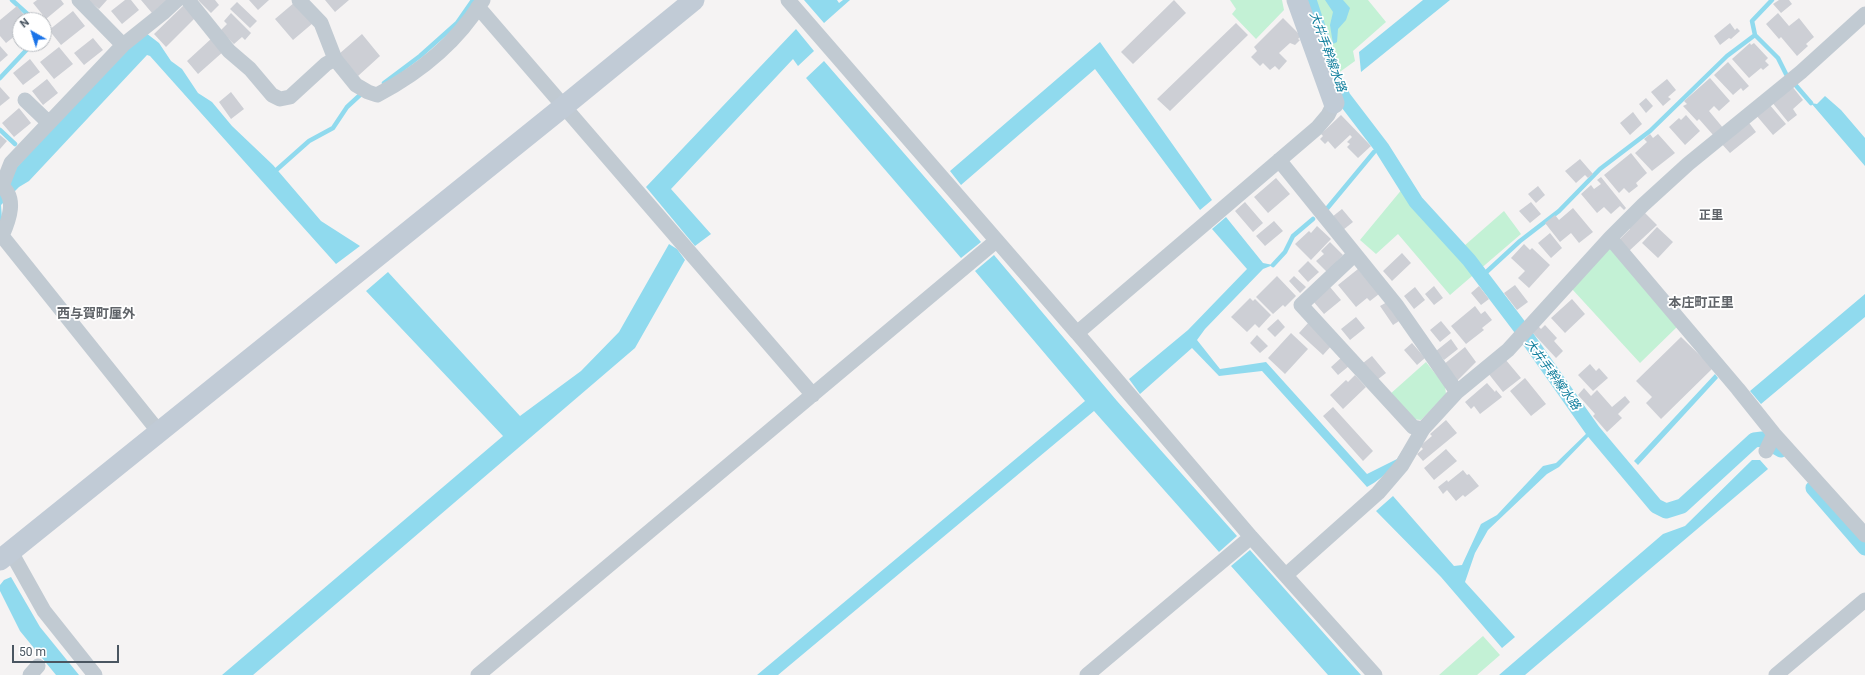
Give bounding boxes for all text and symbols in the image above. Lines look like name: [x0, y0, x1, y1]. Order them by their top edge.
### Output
water label: 大井手幹線水路: [1306, 10, 1348, 94]
north arrow: [12, 12, 52, 52]
text: N: [18, 16, 32, 31]
district label: 正里: [1699, 209, 1723, 223]
district label: 本庄町正里: [1669, 296, 1733, 312]
district label: 西与賀町厘外: [57, 307, 135, 323]
water label: 大井手幹線水路: [1521, 337, 1583, 413]
scale bar: [14, 637, 121, 663]
text: 50 m: [19, 645, 46, 659]

